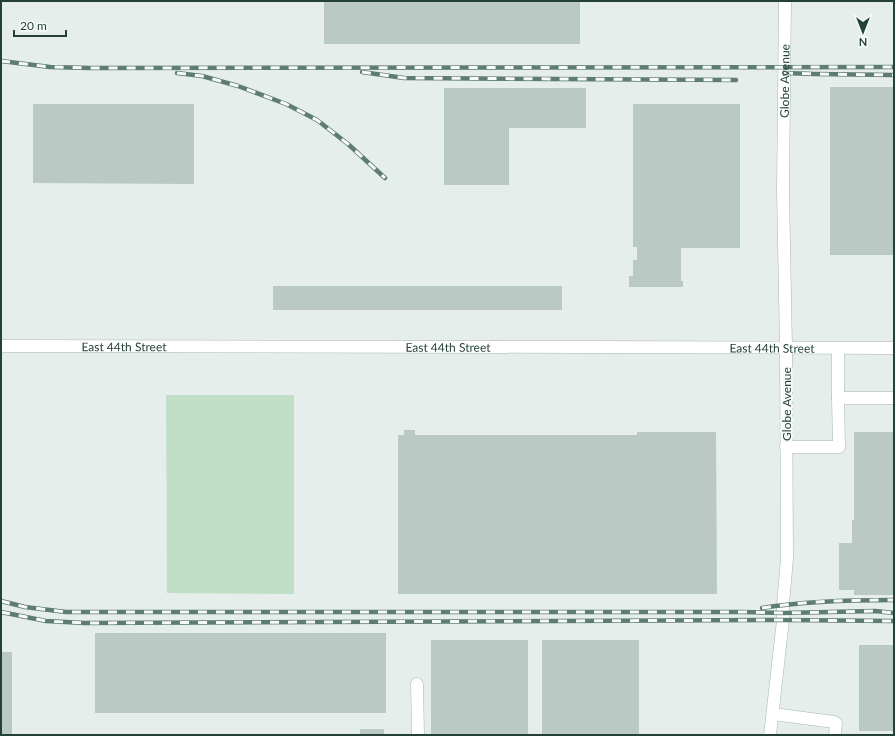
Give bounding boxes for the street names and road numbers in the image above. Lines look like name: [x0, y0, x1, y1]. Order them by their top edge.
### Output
street label: Globe Avenue: [776, 44, 792, 118]
street label: East 44th Street: [81, 339, 167, 354]
street label: East 44th Street: [405, 339, 491, 354]
street label: East 44th Street: [729, 340, 815, 355]
street label: Globe Avenue: [779, 367, 794, 441]

